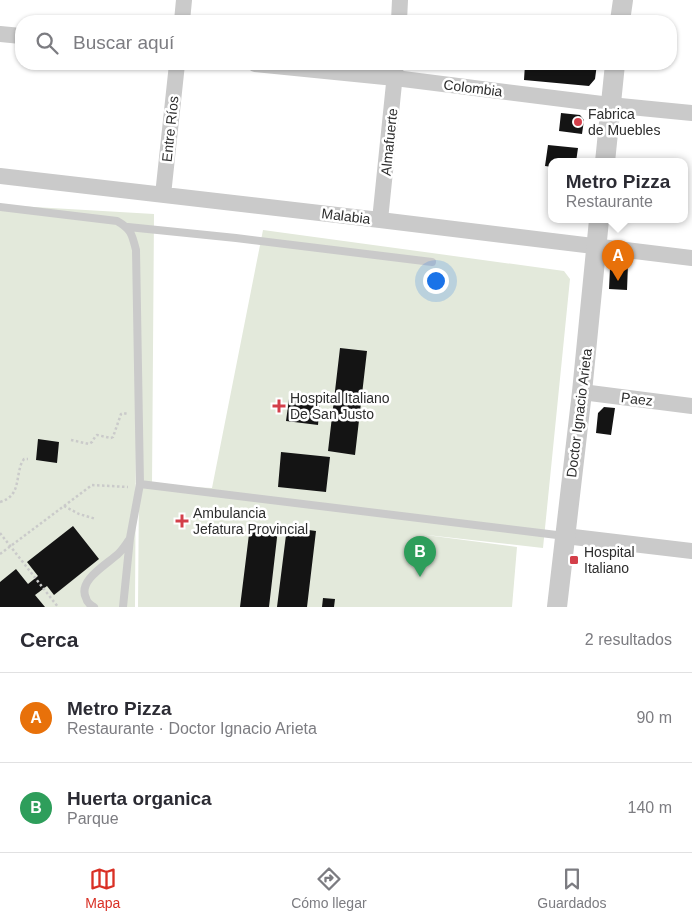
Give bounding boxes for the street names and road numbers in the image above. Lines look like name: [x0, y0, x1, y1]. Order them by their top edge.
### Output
street label: Colombia: [443, 76, 504, 100]
street label: Entre Ríos: [159, 95, 181, 163]
street label: Almafuerte: [378, 107, 401, 177]
street label: Malabia: [321, 205, 372, 227]
street label: Doctor Ignacio Arieta: [563, 347, 595, 478]
street label: Paez: [620, 389, 654, 409]

